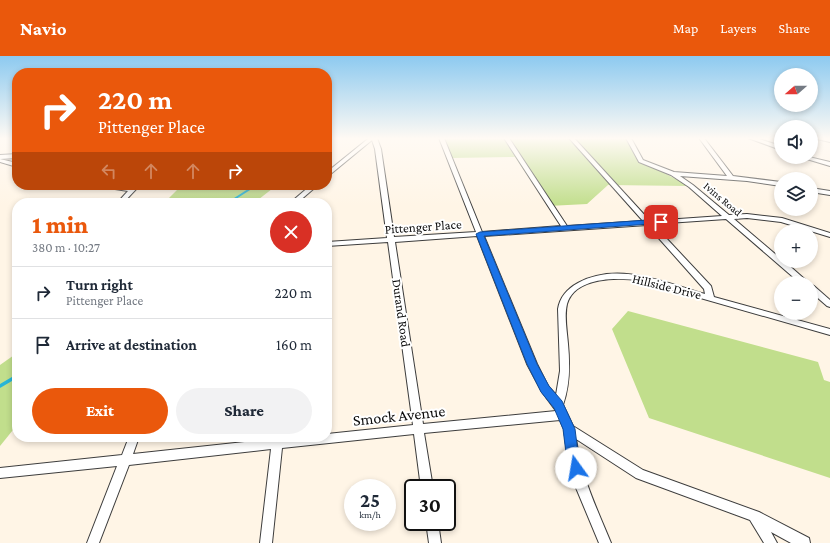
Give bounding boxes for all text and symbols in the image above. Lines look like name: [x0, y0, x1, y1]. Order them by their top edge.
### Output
text: Navio: [20, 18, 67, 39]
text: Map: [673, 20, 698, 36]
text: Layers: [720, 20, 757, 36]
text: Share: [779, 20, 810, 36]
north arrow: [774, 68, 818, 112]
map controls: [774, 68, 818, 320]
icon: right: [32, 84, 84, 136]
text: 220 m: [98, 84, 172, 115]
text: Pittenger Place: [98, 117, 205, 137]
button: sound: [774, 120, 818, 164]
icon: left: [98, 160, 120, 182]
icon: ahead: [140, 160, 162, 182]
icon: ahead: [182, 160, 204, 182]
icon: right: [224, 160, 246, 182]
button: layers: [774, 172, 818, 216]
street label: Ivins Road: [702, 180, 745, 218]
pin: [644, 205, 678, 239]
text: 1 min: [32, 211, 88, 238]
button: close: [270, 211, 312, 253]
icon: arrive: [650, 211, 672, 233]
street label: Pittenger Place: [384, 216, 462, 237]
button: +: [774, 224, 818, 268]
text: 380 m · 10:27: [32, 240, 100, 255]
street label: Hillside Drive: [631, 271, 703, 302]
button: −: [774, 276, 818, 320]
text: Turn right: [66, 277, 133, 293]
street label: Durand Road: [389, 278, 414, 348]
icon: right: [32, 282, 54, 304]
text: 220 m: [274, 285, 312, 301]
text: Pittenger Place: [66, 293, 143, 308]
icon: arrive: [32, 334, 54, 356]
text: Arrive at destination: [66, 337, 197, 353]
text: 160 m: [276, 337, 312, 353]
button: Exit: [32, 388, 168, 434]
button: Share: [176, 388, 312, 434]
street label: Smock Avenue: [352, 402, 446, 429]
position arrow: [555, 447, 597, 489]
speed limit sign: 30: [404, 479, 456, 531]
text: 25: [360, 489, 380, 511]
text: km/h: [359, 509, 381, 520]

